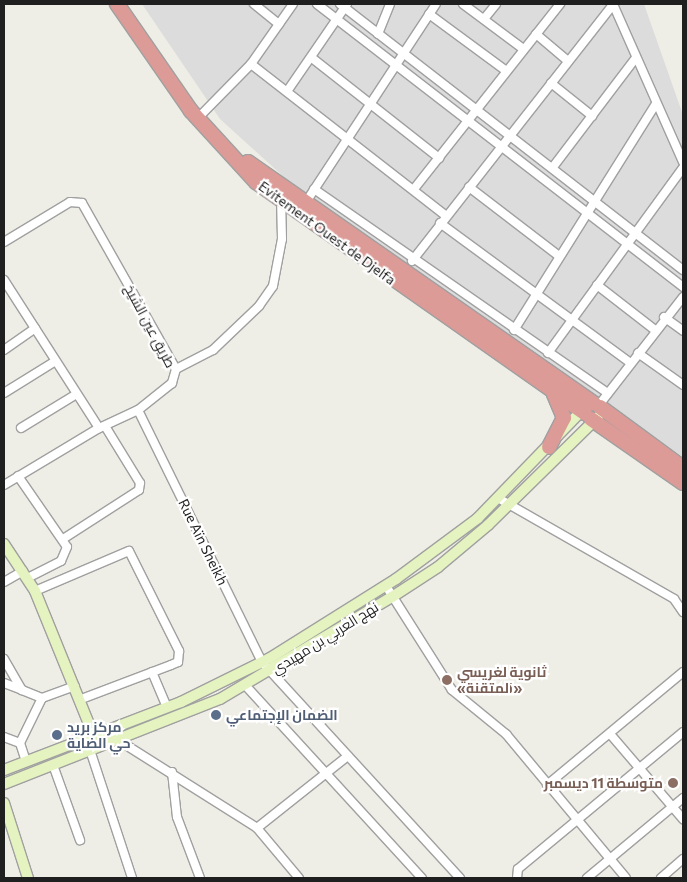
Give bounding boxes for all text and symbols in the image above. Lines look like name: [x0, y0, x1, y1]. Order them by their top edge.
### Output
street label: Evitement Ouest de Djelfa: [255, 178, 399, 288]
street label: طريق عين الشيخ: [121, 281, 179, 371]
street label: Rue Aïn Sheikh: [175, 496, 231, 588]
street label: نهج العربي بن مهيدي: [269, 598, 381, 678]
place label: ثانوية لغريسي «المتقنة»: [457, 664, 546, 696]
marker: ثانوية لغريسي «المتقنة»: [441, 674, 453, 686]
place label: الضمان الإجتماعي: [226, 707, 338, 723]
marker: الضمان الإجتماعي: [210, 709, 222, 721]
place label: مركز بريد حي الضاية: [67, 719, 131, 752]
marker: مركز بريد حي الضاية: [51, 729, 63, 741]
place label: متوسطة 11 ديسمبر: [544, 775, 663, 791]
marker: متوسطة 11 ديسمبر: [667, 777, 679, 789]

